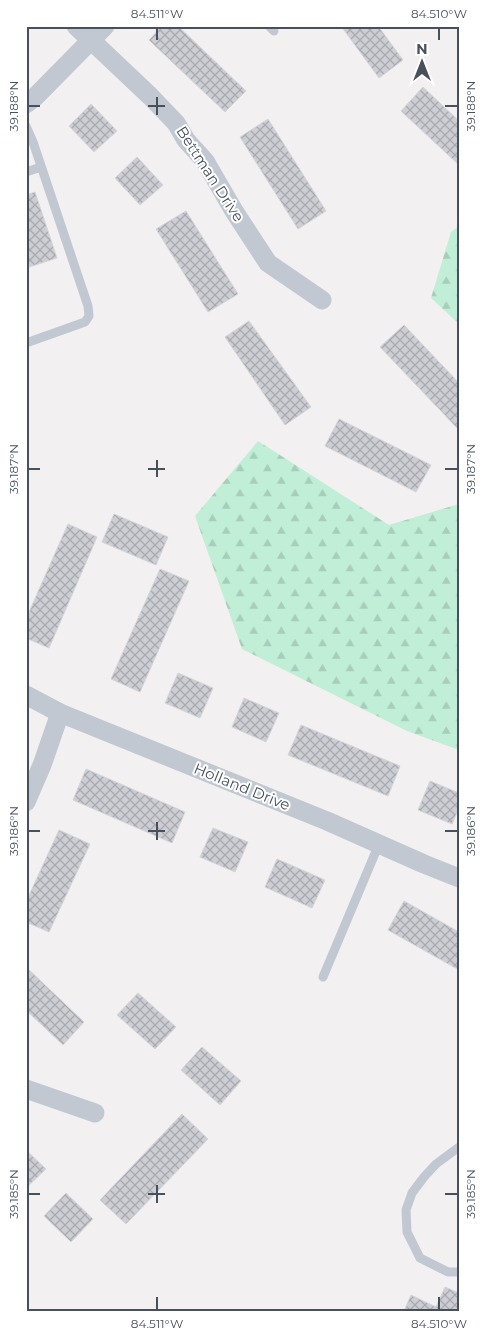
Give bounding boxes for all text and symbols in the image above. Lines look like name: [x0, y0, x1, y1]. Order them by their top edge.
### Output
text: 84.511°W: [131, 6, 183, 21]
text: 84.510°W: [411, 6, 467, 21]
north arrow: [398, 38, 448, 88]
text: N: [416, 40, 428, 58]
text: 39.188°N: [6, 81, 21, 131]
text: 39.188°N: [463, 81, 478, 131]
street label: Bettman Drive: [172, 122, 248, 225]
text: 39.187°N: [6, 444, 21, 494]
text: 39.187°N: [463, 444, 478, 494]
street label: Holland Drive: [191, 759, 293, 814]
text: 39.186°N: [6, 806, 21, 856]
text: 39.186°N: [463, 806, 478, 856]
text: 39.185°N: [6, 1169, 21, 1219]
text: 39.185°N: [463, 1169, 478, 1219]
text: 84.511°W: [131, 1316, 183, 1331]
text: 84.510°W: [411, 1316, 467, 1331]

